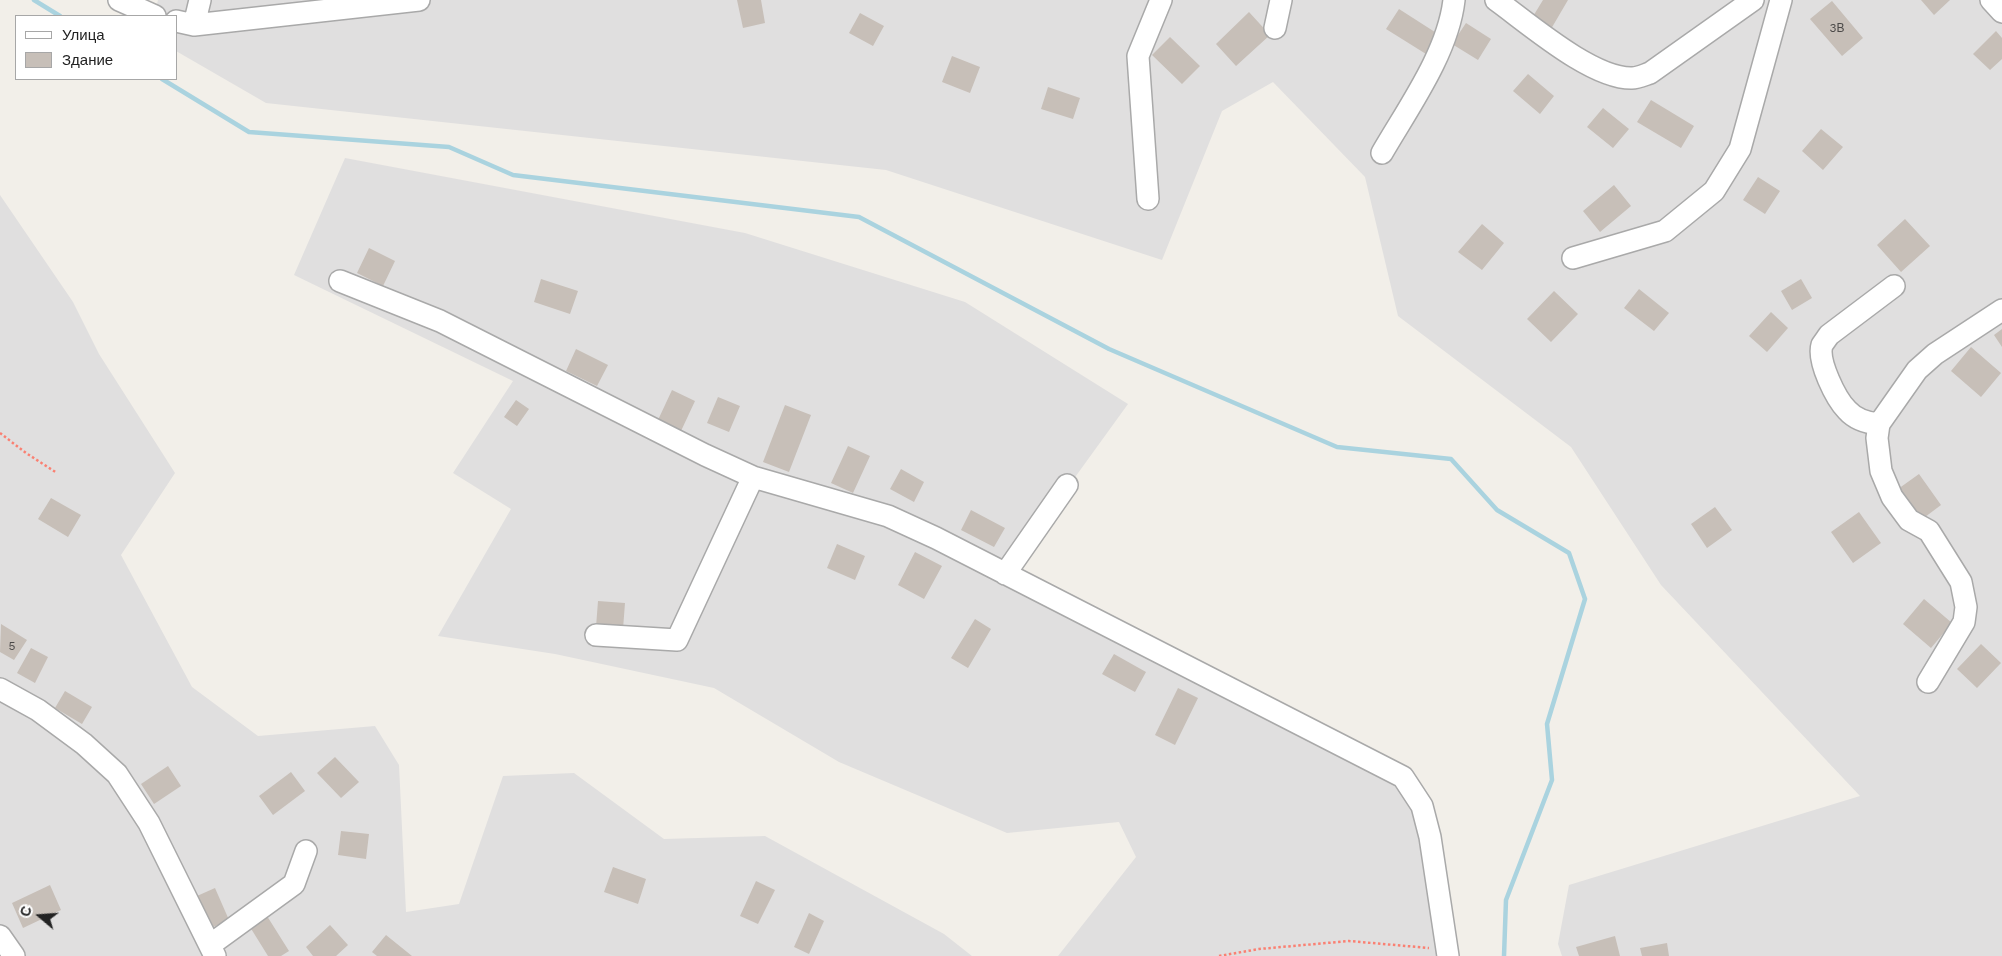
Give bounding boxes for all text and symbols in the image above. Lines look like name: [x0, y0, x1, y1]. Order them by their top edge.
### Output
legend: [15, 15, 178, 80]
house number: 3В: [1830, 21, 1844, 35]
text: Улица: [62, 26, 105, 44]
text: Здание: [62, 51, 113, 69]
house number: 5: [9, 639, 15, 653]
north arrow: [15, 891, 65, 941]
text: С: [17, 904, 35, 919]

